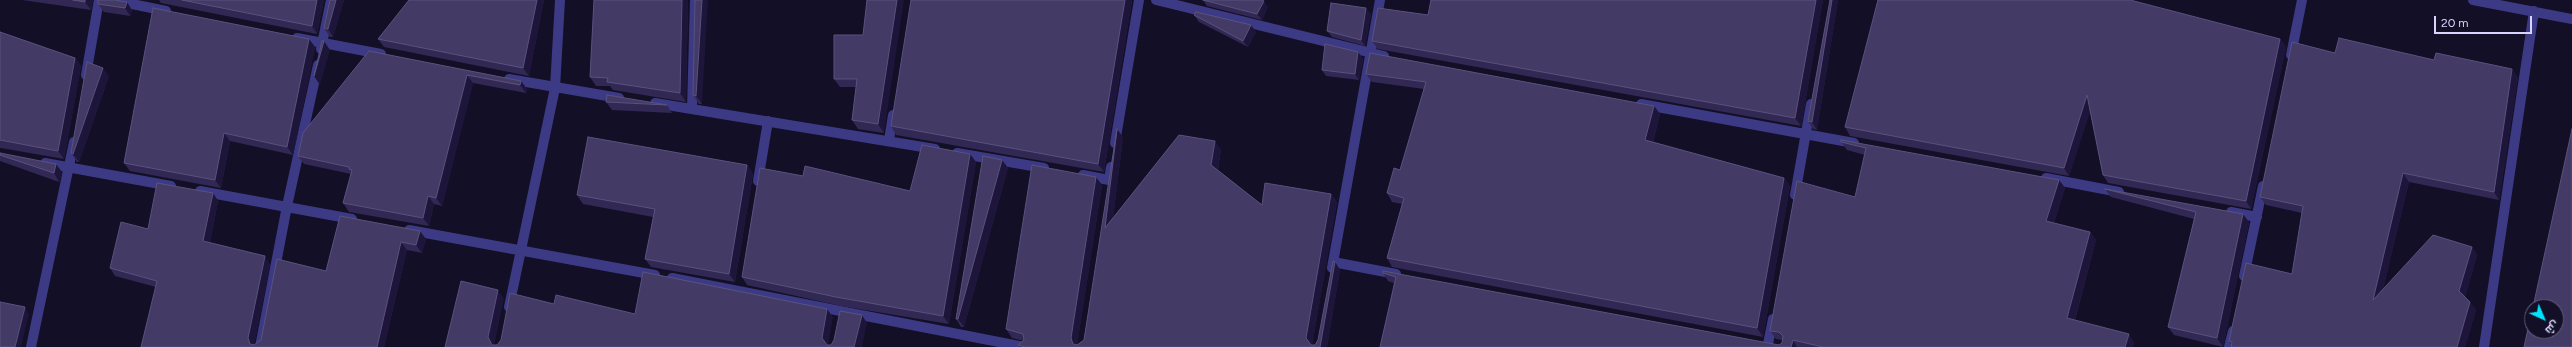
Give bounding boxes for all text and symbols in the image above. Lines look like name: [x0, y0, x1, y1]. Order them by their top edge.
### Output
scale bar: [2436, 8, 2534, 34]
text: 20 m: [2441, 16, 2469, 30]
north arrow: [2524, 299, 2564, 339]
text: ش: [2542, 318, 2562, 337]

